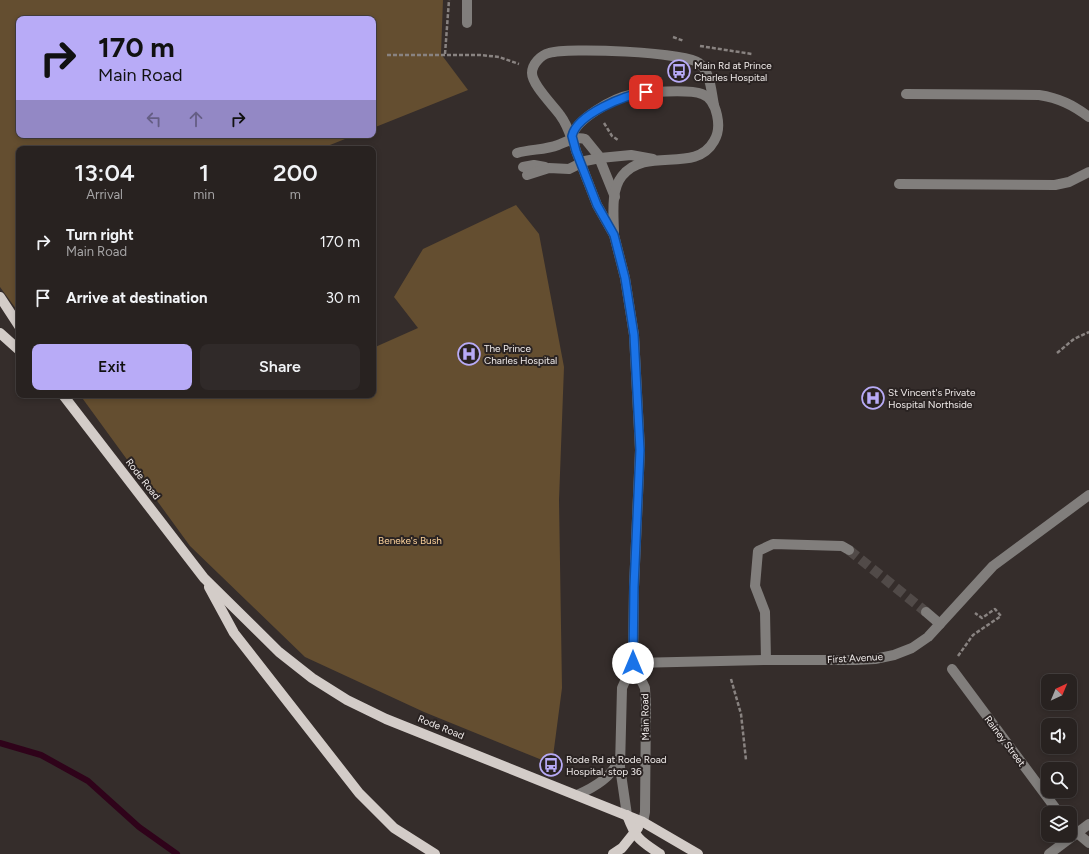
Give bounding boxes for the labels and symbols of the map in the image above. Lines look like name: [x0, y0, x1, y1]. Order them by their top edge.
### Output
bus stop icon: Main Rd at Prince Charles Hospital: [666, 58, 692, 84]
place label: Main Rd at Prince Charles Hospital: [694, 59, 772, 84]
pin: [629, 75, 663, 109]
hospital icon: The Prince Charles Hospital: [456, 341, 482, 367]
place label: The Prince Charles Hospital: [484, 342, 557, 367]
hospital icon: St Vincent's Private Hospital Northside: [860, 385, 886, 411]
place label: St Vincent's Private Hospital Northside: [888, 386, 976, 411]
street label: Rode Road: [123, 456, 163, 502]
park label: Beneke's Bush: [378, 534, 442, 547]
position arrow: [612, 642, 654, 684]
street label: First Avenue: [827, 650, 884, 666]
north arrow: [1041, 674, 1077, 710]
street label: Main Road: [638, 693, 652, 741]
street label: Rode Road: [416, 712, 466, 742]
street label: Rainey Street: [982, 713, 1028, 769]
bus stop icon: Rode Rd at Rode Road Hospital, stop 36: [538, 752, 564, 778]
place label: Rode Rd at Rode Road Hospital, stop 36: [566, 753, 667, 778]

